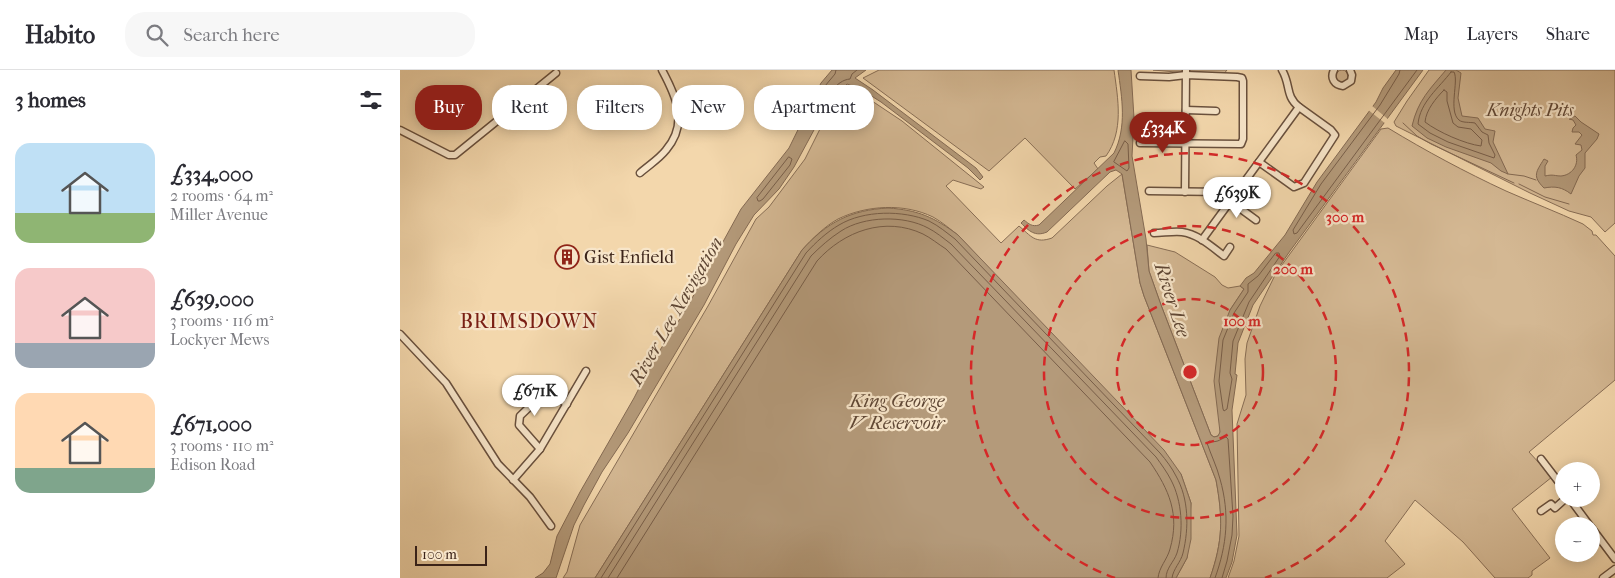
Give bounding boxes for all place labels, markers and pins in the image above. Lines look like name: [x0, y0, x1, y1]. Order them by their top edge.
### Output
pin: £334K: [1128, 112, 1198, 154]
pin: £639K: [1202, 176, 1272, 219]
building icon: Gist Enfield: [554, 244, 580, 270]
place label: Gist Enfield: [584, 247, 674, 268]
centre of rings: [1181, 363, 1199, 381]
pin: £671K: [500, 374, 570, 417]

